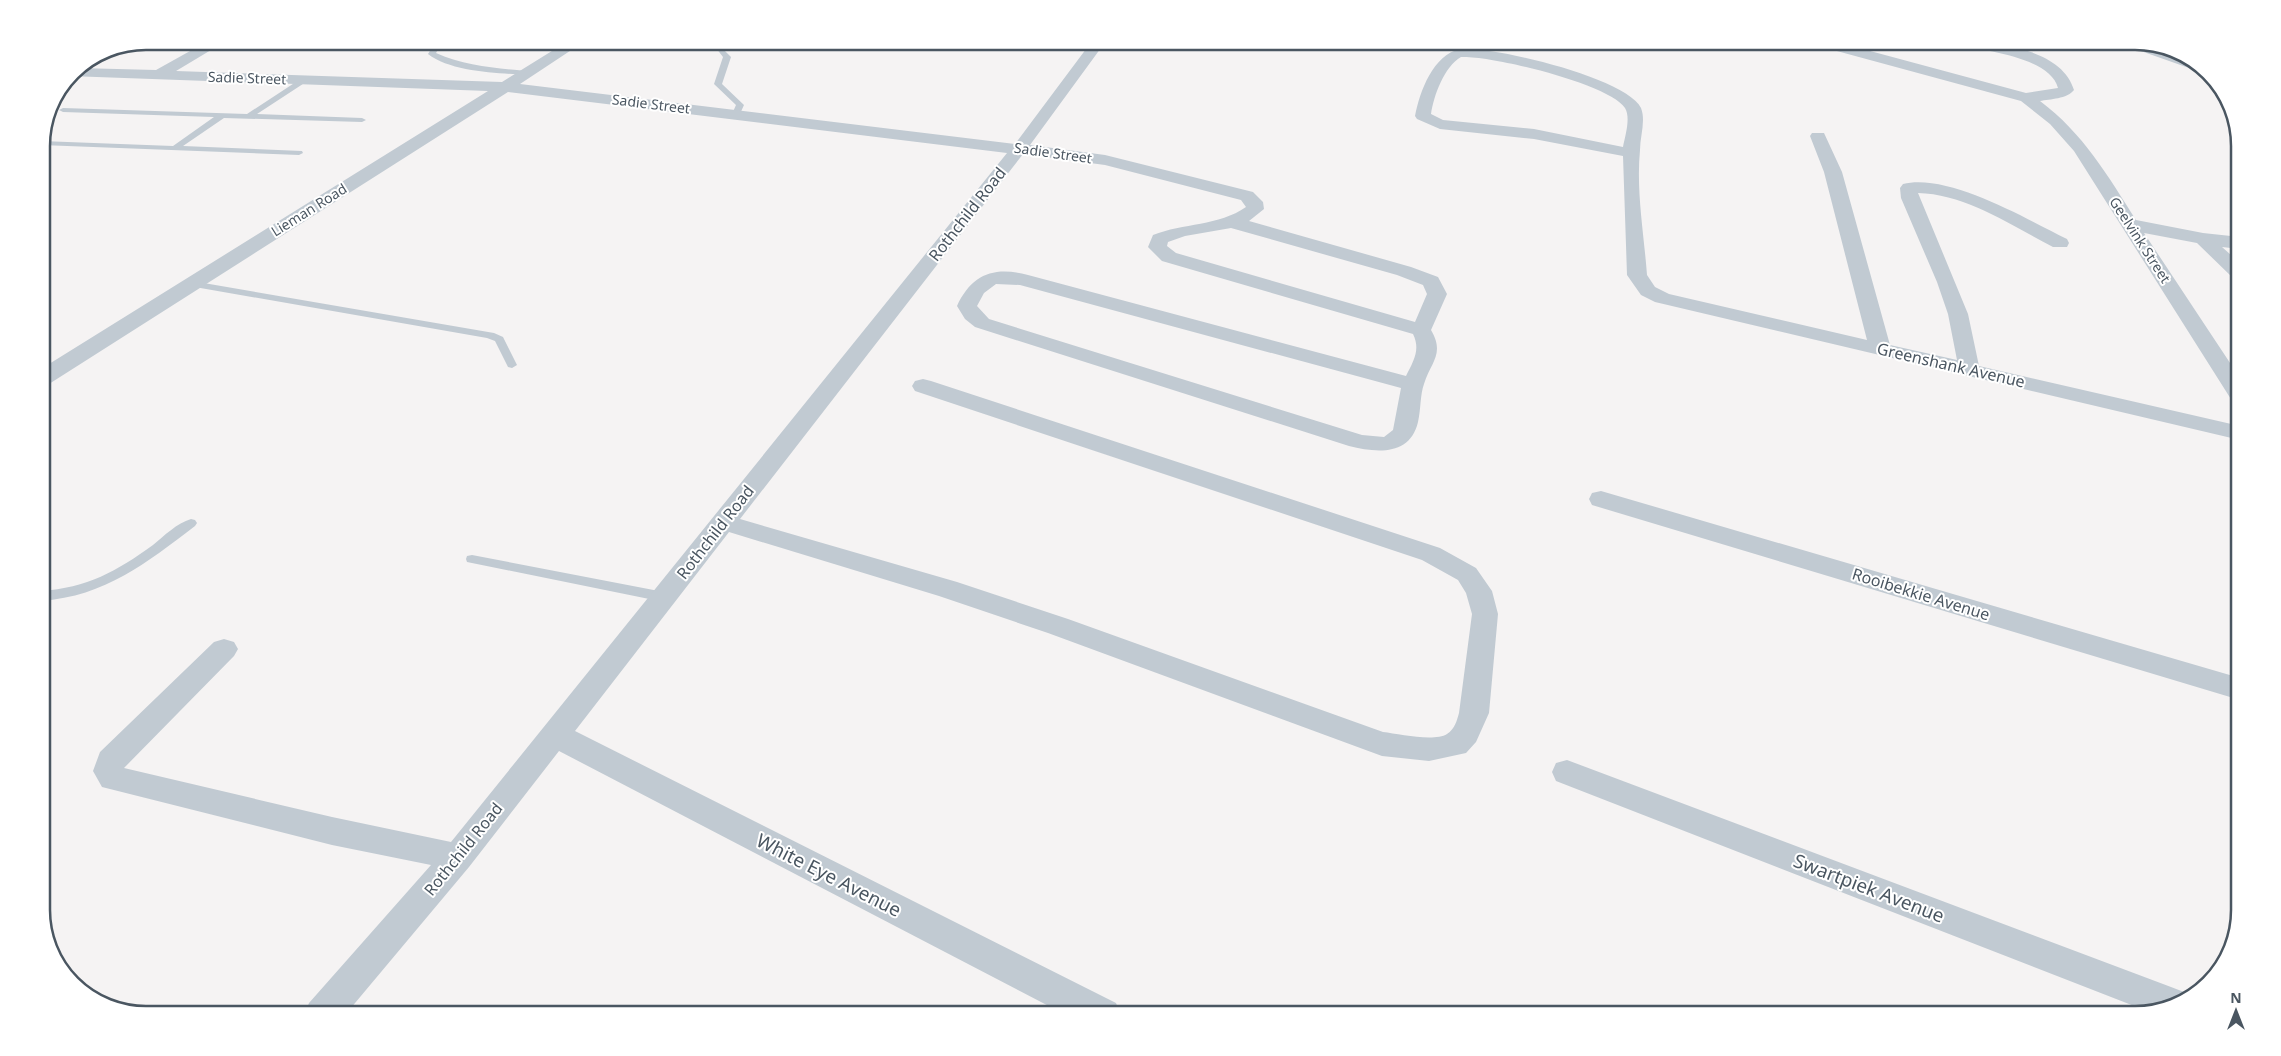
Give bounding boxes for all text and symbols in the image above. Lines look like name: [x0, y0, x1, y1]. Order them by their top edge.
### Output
street label: Sadie Street: [208, 67, 287, 88]
street label: Sadie Street: [611, 89, 691, 118]
street label: Sadie Street: [1013, 138, 1093, 167]
street label: Rothchild Road: [923, 162, 1011, 266]
street label: Lieman Road: [267, 179, 350, 240]
street label: Geelvink Street: [2105, 193, 2175, 286]
street label: Greenshank Avenue: [1875, 337, 2027, 393]
street label: Rothchild Road: [671, 480, 759, 584]
street label: Rooibekkie Avenue: [1849, 563, 1993, 625]
street label: Rothchild Road: [419, 798, 507, 900]
street label: White Eye Avenue: [752, 827, 906, 923]
street label: Swartpiek Avenue: [1790, 847, 1948, 929]
north arrow: [2211, 986, 2261, 1036]
text: N: [2230, 988, 2242, 1007]

